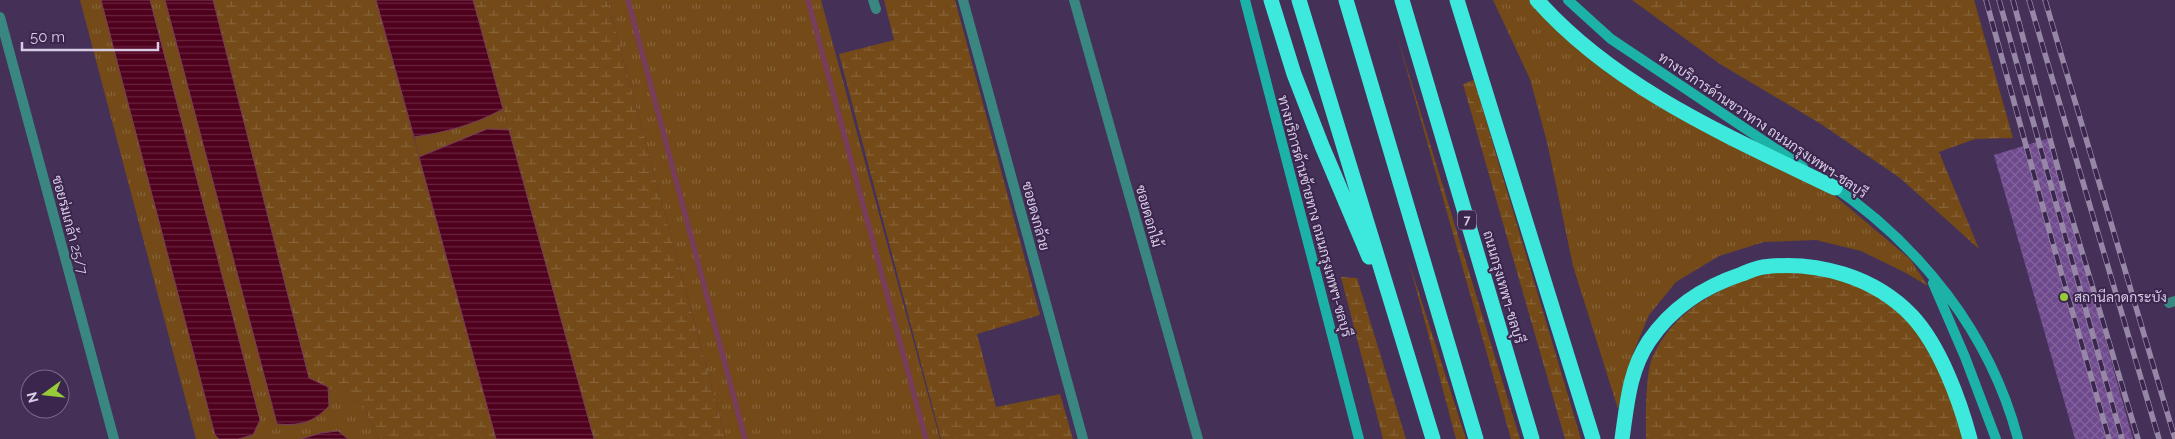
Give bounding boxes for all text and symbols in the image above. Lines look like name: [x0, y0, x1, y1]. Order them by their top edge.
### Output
scale bar: [22, 20, 159, 52]
text: 50 m: [30, 28, 65, 46]
street label: ทางบริการด้านขวาทาง ถนนกรุงเทพฯ-ชลบุรี: [1654, 48, 1871, 203]
street label: ทางบริการด้านซ้ายทาง ถนนกรุงเทพฯ-ชลบุรี: [1273, 93, 1356, 339]
street label: ซอยร่มเกล้า 25/7: [49, 173, 92, 277]
street label: ซอยดงกล้วย: [1019, 179, 1054, 252]
street label: ซอยดอกไม้: [1133, 183, 1167, 250]
road number: 7: [1458, 210, 1476, 230]
street label: ถนนกรุงเทพฯ-ชลบุรี: [1478, 228, 1529, 346]
place label: สถานีลาดกระบัง: [2074, 288, 2167, 305]
marker: สถานีลาดกระบัง: [2058, 291, 2070, 303]
north arrow: [20, 369, 70, 419]
text: N: [23, 390, 42, 405]

